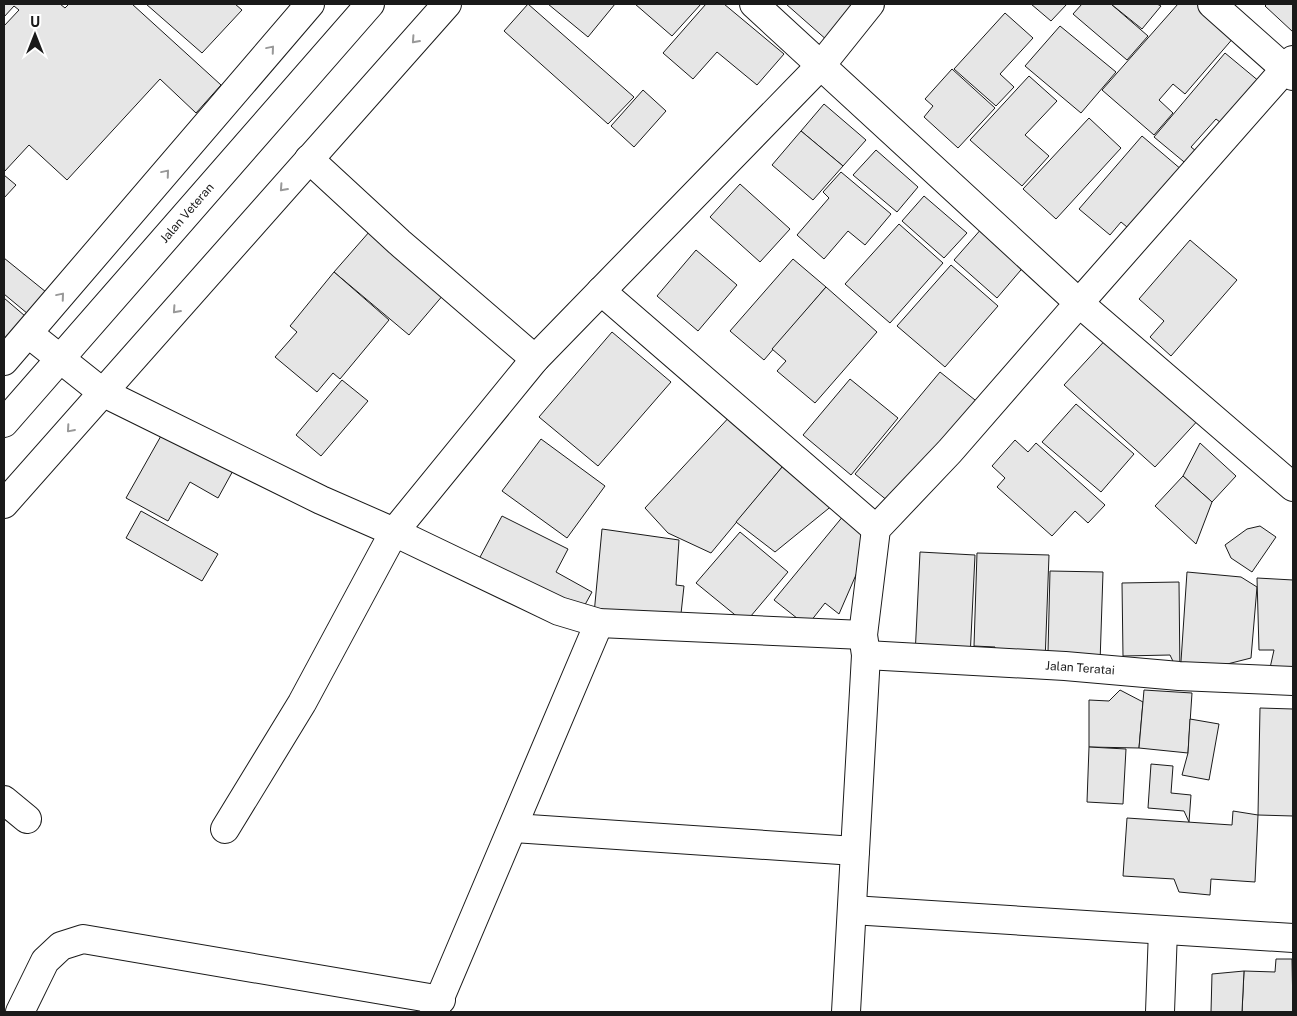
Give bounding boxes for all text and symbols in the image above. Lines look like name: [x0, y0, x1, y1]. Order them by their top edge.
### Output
north arrow: [10, 10, 60, 60]
text: U: [30, 14, 40, 30]
one-way arrow: [411, 35, 420, 44]
one-way arrow: [266, 46, 274, 55]
one-way arrow: [160, 169, 169, 178]
street label: Jalan Veteran: [157, 180, 217, 246]
one-way arrow: [281, 182, 289, 191]
one-way arrow: [55, 293, 64, 302]
one-way arrow: [172, 304, 181, 313]
one-way arrow: [67, 423, 76, 432]
street label: Jalan Teratai: [1045, 659, 1115, 677]

